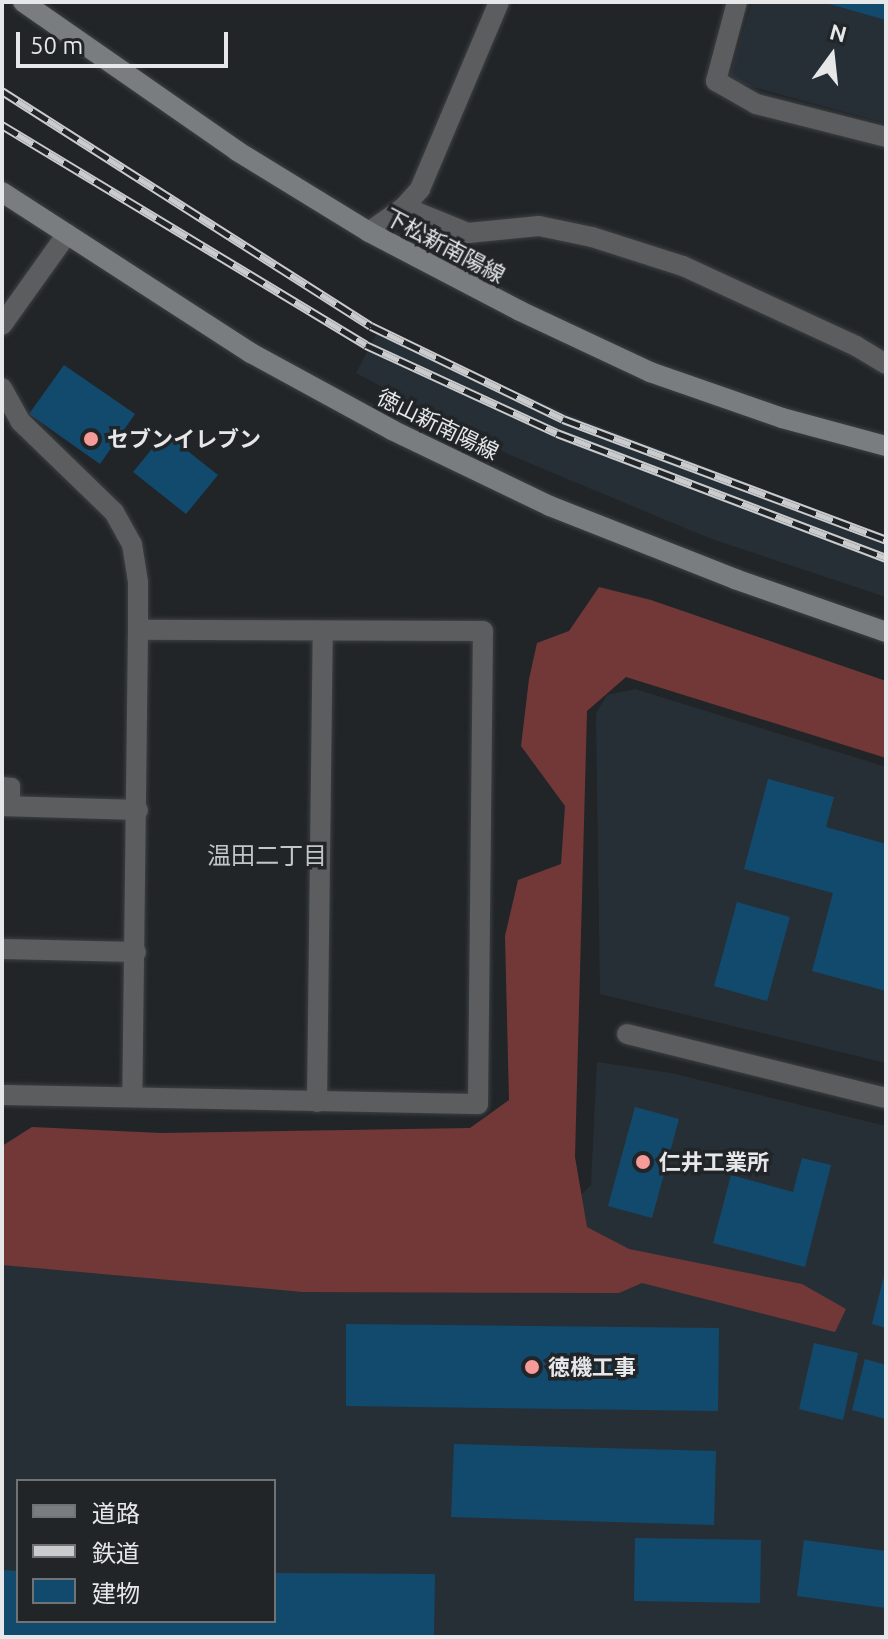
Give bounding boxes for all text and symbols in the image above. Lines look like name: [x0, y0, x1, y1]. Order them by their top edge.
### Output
scale bar: [20, 16, 232, 66]
north arrow: [792, 16, 872, 96]
text: N: [827, 18, 849, 47]
text: 50 m: [30, 32, 83, 59]
street label: 下松新南陽線: [381, 202, 509, 288]
street label: 徳山新南陽線: [373, 383, 503, 465]
place label: セブンイレブン: [107, 426, 261, 452]
marker: セブンイレブン: [82, 430, 100, 448]
district label: 温田二丁目: [207, 842, 327, 870]
place label: 仁井工業所: [659, 1149, 769, 1175]
marker: 仁井工業所: [634, 1153, 652, 1171]
place label: 徳機工事: [548, 1354, 636, 1380]
marker: 徳機工事: [523, 1358, 541, 1376]
legend: [16, 1479, 276, 1623]
text: 道路: [92, 1500, 140, 1527]
text: 鉄道: [92, 1540, 140, 1567]
text: 建物: [92, 1580, 140, 1607]

